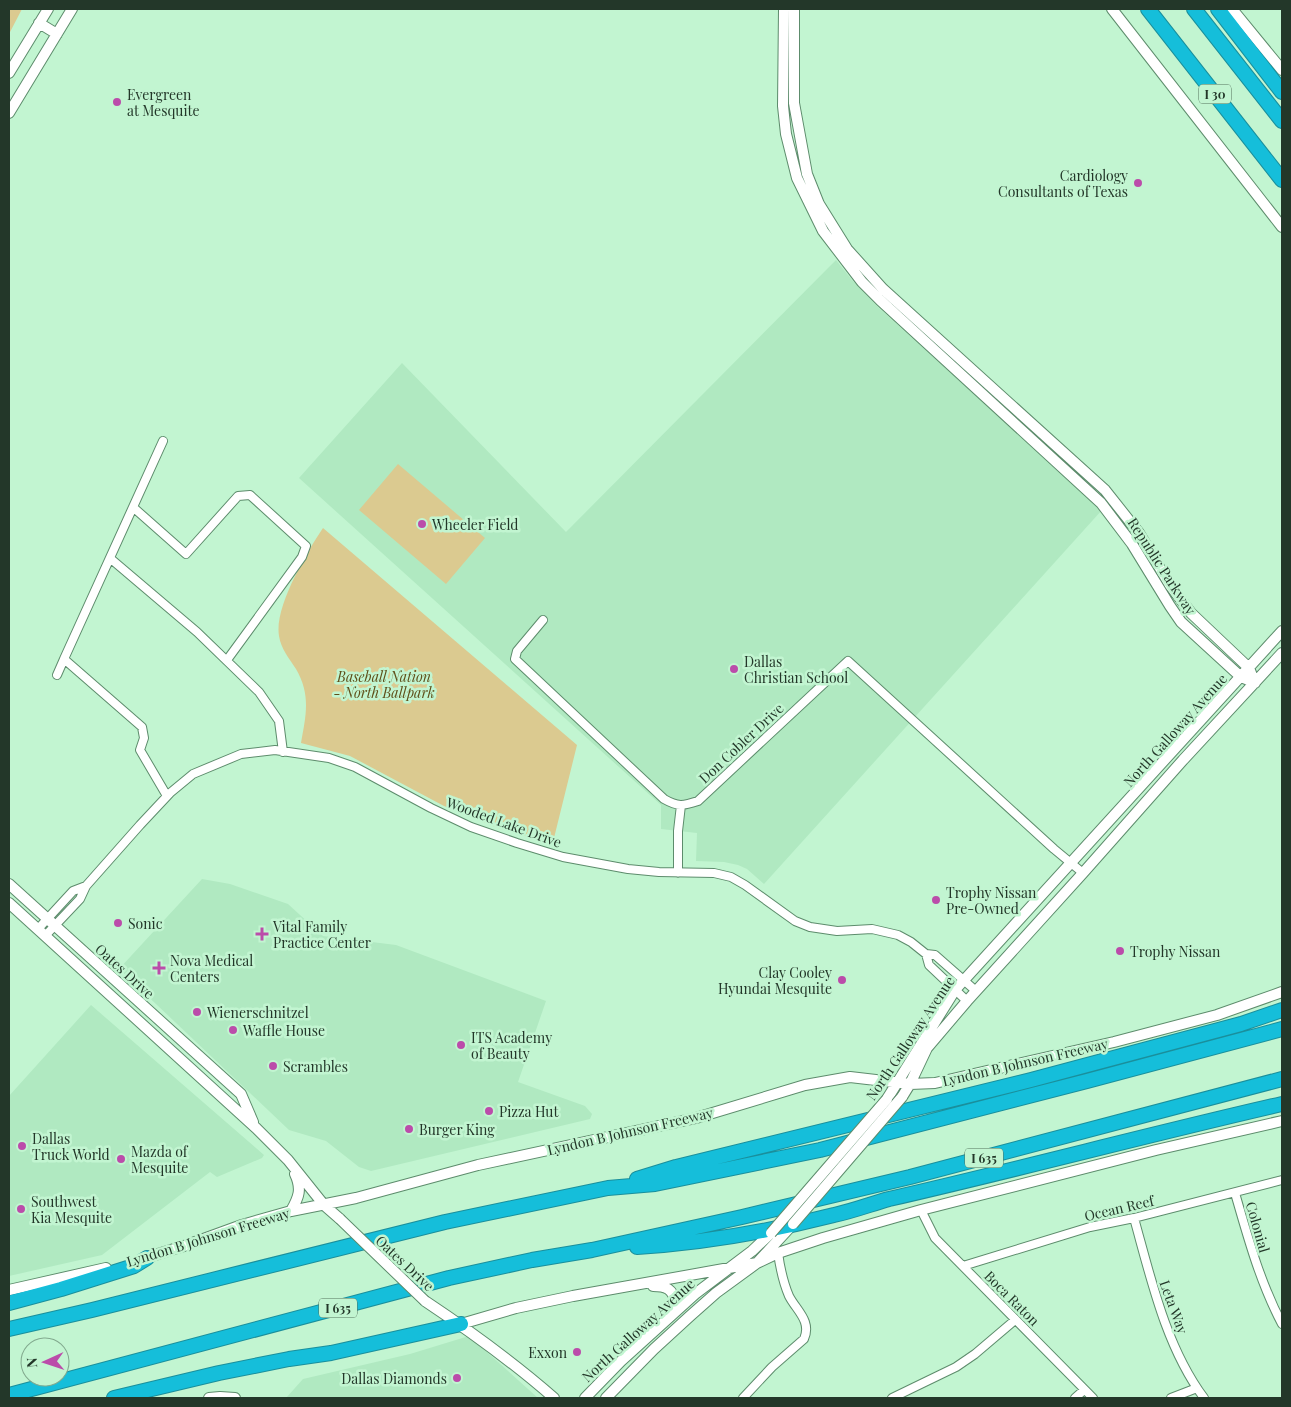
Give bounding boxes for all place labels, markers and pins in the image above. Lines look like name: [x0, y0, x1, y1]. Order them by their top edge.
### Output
place label: Evergreen at Mesquite: [127, 85, 200, 120]
marker: Evergreen at Mesquite: [111, 96, 123, 108]
place label: Cardiology Consultants of Texas: [998, 166, 1128, 201]
marker: Cardiology Consultants of Texas: [1132, 177, 1144, 189]
place label: Wheeler Field: [431, 515, 519, 534]
marker: Wheeler Field: [416, 518, 428, 530]
place label: Dallas Christian School: [744, 652, 848, 687]
marker: Dallas Christian School: [728, 663, 740, 675]
place label: Trophy Nissan Pre-Owned: [946, 883, 1037, 918]
marker: Trophy Nissan Pre-Owned: [930, 894, 942, 906]
place label: Sonic: [128, 914, 163, 933]
marker: Sonic: [112, 917, 124, 929]
place label: Vital Family Practice Center: [272, 917, 372, 952]
marker: Vital Family Practice Center: [255, 927, 269, 941]
place label: Trophy Nissan: [1130, 942, 1221, 961]
marker: Trophy Nissan: [1114, 945, 1126, 957]
place label: Nova Medical Centers: [170, 951, 253, 986]
marker: Nova Medical Centers: [152, 961, 166, 975]
place label: Clay Cooley Hyundai Mesquite: [718, 963, 832, 998]
marker: Clay Cooley Hyundai Mesquite: [836, 974, 848, 986]
place label: Wienerschnitzel: [206, 1003, 309, 1022]
marker: Wienerschnitzel: [191, 1006, 203, 1018]
place label: Waffle House: [242, 1021, 325, 1040]
marker: Waffle House: [227, 1024, 239, 1036]
place label: ITS Academy of Beauty: [471, 1028, 552, 1063]
marker: ITS Academy of Beauty: [455, 1039, 467, 1051]
place label: Scrambles: [283, 1057, 348, 1076]
marker: Scrambles: [267, 1060, 279, 1072]
place label: Pizza Hut: [499, 1102, 559, 1121]
marker: Pizza Hut: [483, 1105, 495, 1117]
place label: Burger King: [419, 1120, 495, 1139]
marker: Burger King: [403, 1123, 415, 1135]
place label: Dallas Truck World: [32, 1129, 110, 1164]
marker: Dallas Truck World: [16, 1140, 28, 1152]
place label: Mazda of Mesquite: [131, 1142, 189, 1177]
marker: Mazda of Mesquite: [115, 1153, 127, 1165]
place label: Southwest Kia Mesquite: [31, 1192, 112, 1227]
marker: Southwest Kia Mesquite: [15, 1203, 27, 1215]
place label: Exxon: [528, 1343, 568, 1362]
marker: Exxon: [571, 1346, 583, 1358]
place label: Dallas Diamonds: [341, 1369, 447, 1388]
marker: Dallas Diamonds: [451, 1372, 463, 1384]

